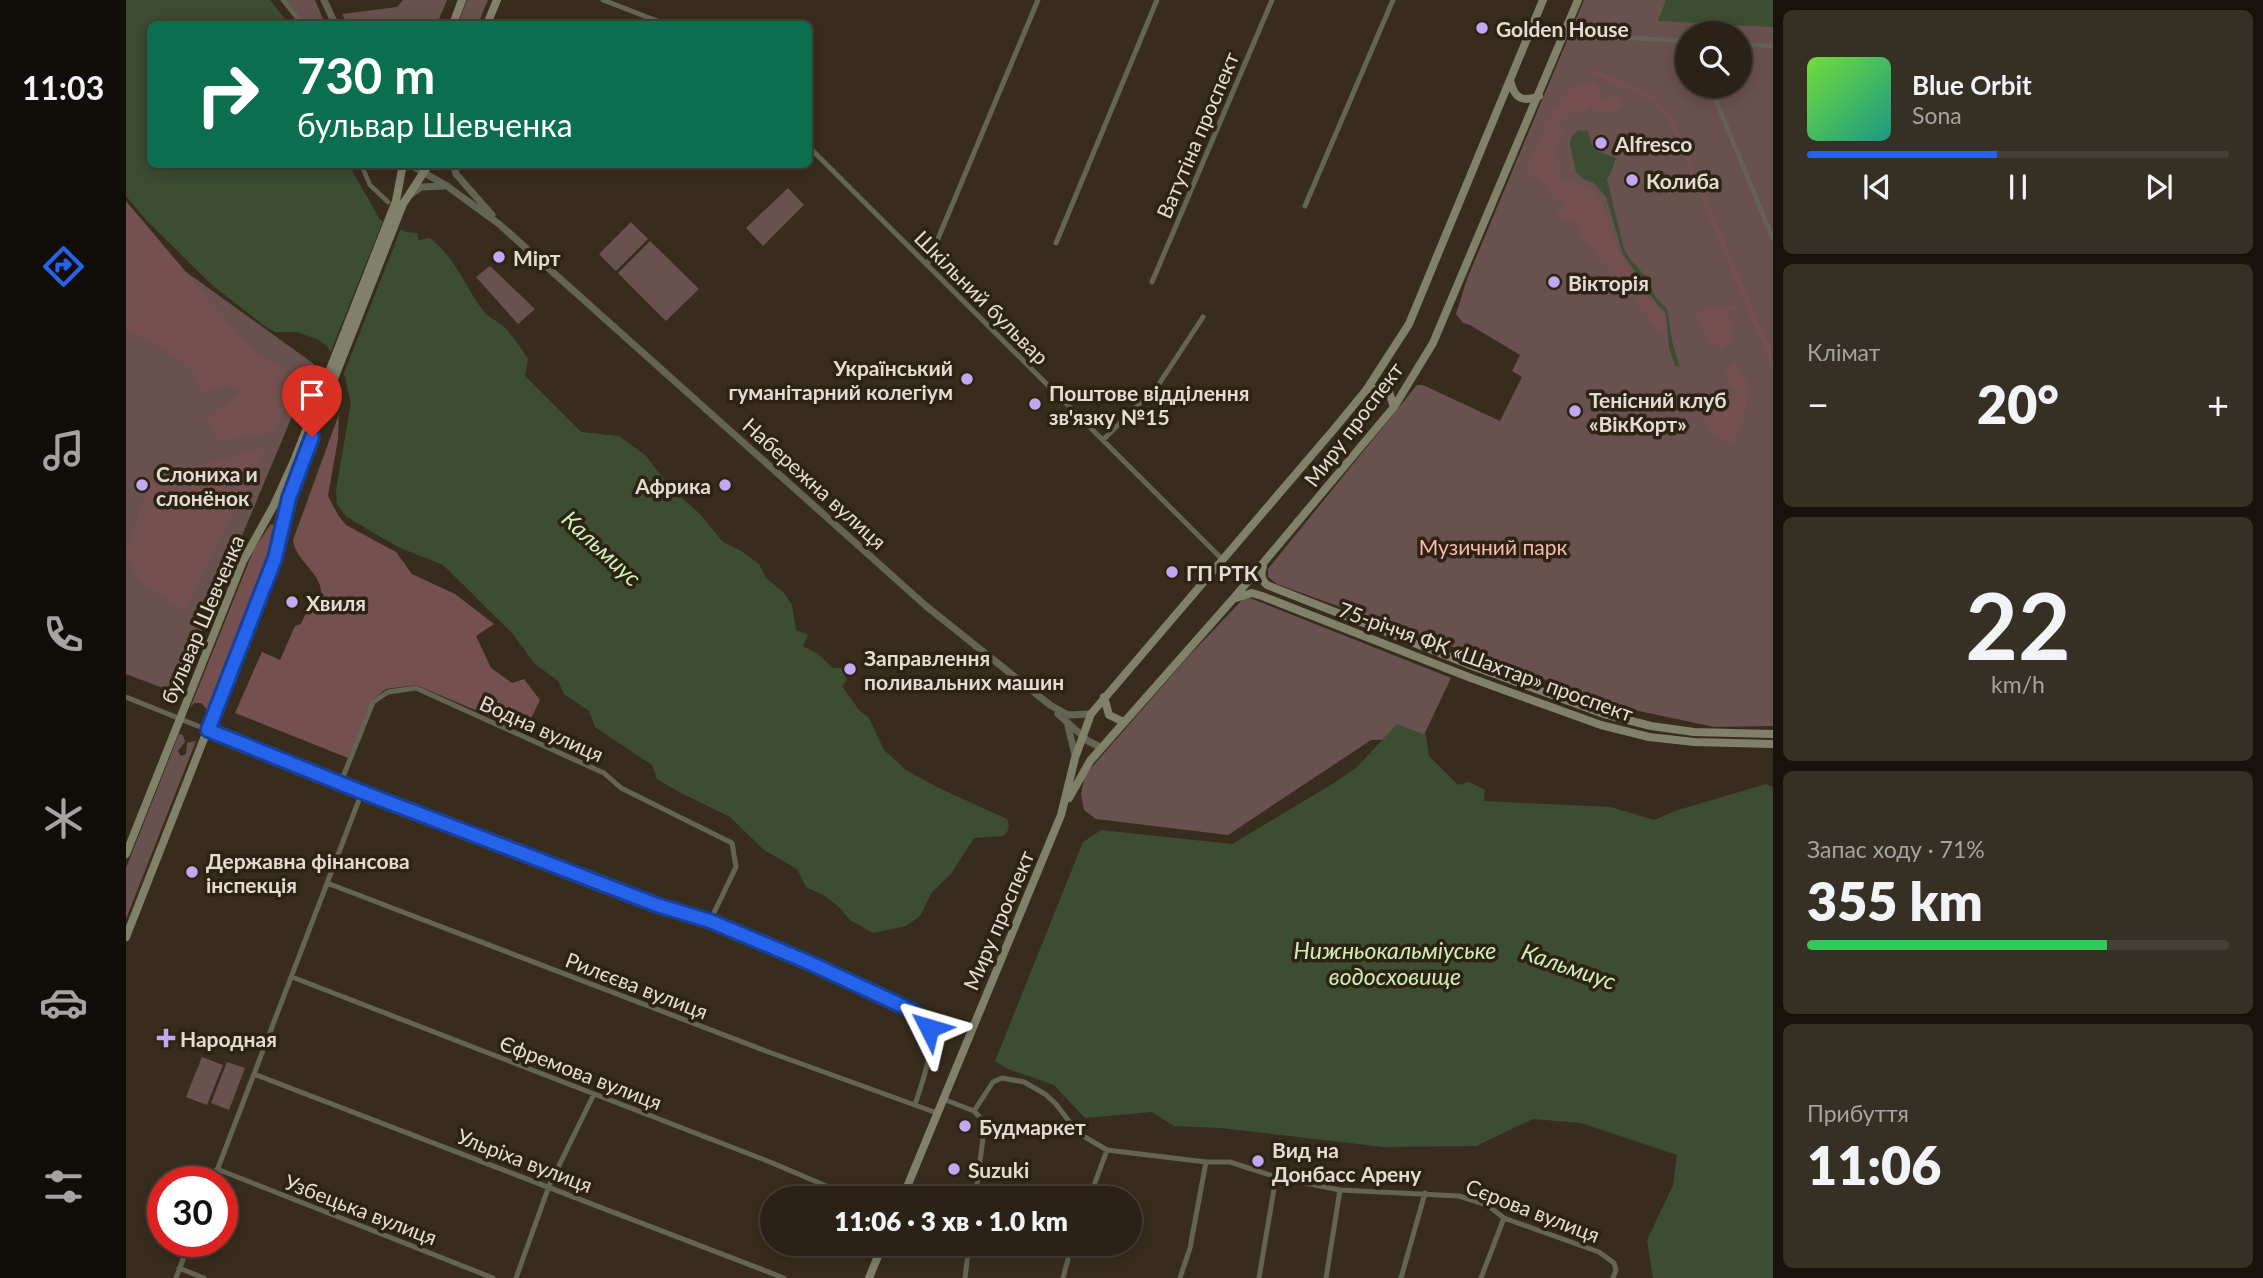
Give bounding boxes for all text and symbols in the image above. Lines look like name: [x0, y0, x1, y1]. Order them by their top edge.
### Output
place label: Golden House: [1496, 16, 1629, 41]
marker: Golden House: [1474, 20, 1490, 36]
map controls: [1675, 21, 1752, 98]
button: search: [1675, 21, 1752, 98]
text: 730 m: [297, 46, 435, 104]
street label: Ватутіна проспект: [1151, 48, 1243, 222]
icon: right: [182, 49, 273, 140]
text: 11:03: [22, 68, 104, 107]
text: Blue Orbit: [1912, 69, 2032, 101]
text: Sona: [1912, 101, 1962, 129]
text: бульвар Шевченка: [297, 105, 573, 144]
place label: Alfresco: [1614, 131, 1692, 156]
marker: Alfresco: [1593, 135, 1609, 151]
place label: Колиба: [1646, 168, 1719, 193]
icon: previous: [1858, 168, 1896, 206]
icon: pause: [1999, 168, 2037, 206]
icon: next: [2140, 168, 2178, 206]
marker: Колиба: [1624, 172, 1640, 188]
street label: Шкільний бульвар: [910, 225, 1054, 369]
icon: directions: [39, 242, 88, 291]
place label: Мірт: [513, 245, 561, 270]
marker: Мірт: [491, 249, 507, 265]
place label: Вікторія: [1568, 270, 1649, 295]
marker: Вікторія: [1546, 274, 1562, 290]
text: Клімат: [1807, 338, 1880, 366]
place label: Український гуманітарний колегіум: [728, 355, 953, 404]
street label: Миру проспект: [1298, 357, 1408, 491]
pin: [282, 365, 342, 437]
marker: Український гуманітарний колегіум: [959, 371, 975, 387]
text: 20°: [1977, 373, 2059, 435]
icon: arrive: [293, 376, 331, 414]
place label: Поштове відділення зв'язку №15: [1049, 380, 1249, 429]
text: −: [1807, 381, 1829, 427]
text: +: [2207, 381, 2229, 427]
place label: Тенісний клуб «ВікКорт»: [1589, 387, 1727, 436]
marker: Поштове відділення зв'язку №15: [1027, 396, 1043, 412]
marker: Тенісний клуб «ВікКорт»: [1567, 403, 1583, 419]
street label: Набережна вулиця: [738, 412, 892, 554]
icon: music: [39, 426, 88, 475]
place label: Слониха и слонёнок: [156, 461, 258, 510]
place label: Африка: [634, 473, 711, 498]
marker: Слониха и слонёнок: [134, 477, 150, 493]
marker: Африка: [717, 477, 733, 493]
water label: Кальмиус: [557, 504, 647, 592]
street label: бульвар Шевченка: [155, 531, 249, 707]
park label: Музичний парк: [1419, 534, 1567, 559]
place label: ГП РТК: [1186, 560, 1259, 585]
marker: ГП РТК: [1164, 564, 1180, 580]
text: 22: [1965, 570, 2071, 679]
place label: Хвиля: [306, 590, 366, 615]
marker: Хвиля: [284, 594, 300, 610]
street label: 75-річчя ФК «Шахтар» проспект: [1335, 596, 1637, 726]
icon: phone: [39, 610, 88, 659]
place label: Заправлення поливальних машин: [864, 645, 1064, 694]
marker: Заправлення поливальних машин: [842, 661, 858, 677]
text: km/h: [1991, 670, 2045, 698]
street label: Водна вулиця: [476, 690, 608, 766]
icon: climate: [39, 794, 88, 843]
text: Запас ходу · 71%: [1807, 835, 1985, 863]
street label: Миру проспект: [957, 846, 1039, 993]
place label: Державна фінансова інспекція: [206, 848, 410, 897]
marker: Державна фінансова інспекція: [184, 864, 200, 880]
text: 355 km: [1807, 870, 1983, 932]
water label: Нижньокальміуське водосховище: [1294, 936, 1496, 990]
water label: Кальмиус: [1518, 937, 1620, 995]
street label: Рилєєва вулиця: [562, 946, 712, 1024]
icon: car: [39, 978, 88, 1027]
position arrow: [892, 991, 966, 1065]
place label: Народная: [180, 1026, 277, 1051]
marker: Народная: [158, 1030, 174, 1046]
street label: Єфремова вулиця: [496, 1030, 666, 1114]
text: Прибуття: [1807, 1099, 1909, 1127]
place label: Будмаркет: [979, 1114, 1086, 1139]
marker: Будмаркет: [957, 1118, 973, 1134]
street label: Ульріха вулиця: [454, 1123, 596, 1197]
text: 11:06: [1807, 1134, 1941, 1196]
place label: Вид на Донбасс Арену: [1272, 1137, 1422, 1186]
marker: Вид на Донбасс Арену: [1250, 1153, 1266, 1169]
place label: Suzuki: [968, 1157, 1029, 1182]
marker: Suzuki: [946, 1161, 962, 1177]
icon: filters: [39, 1162, 88, 1211]
speed limit sign: 30: [147, 1166, 238, 1257]
street label: Узбецька вулиця: [281, 1168, 441, 1250]
street label: Сєрова вулиця: [1463, 1173, 1603, 1247]
text: 11:06 · 3 хв · 1.0 km: [834, 1205, 1068, 1237]

